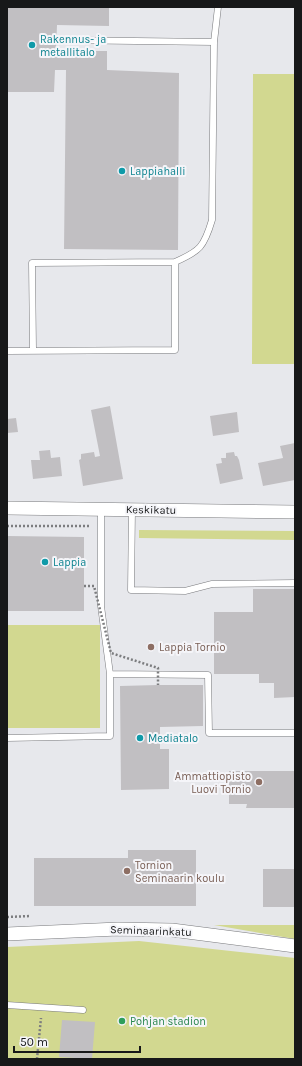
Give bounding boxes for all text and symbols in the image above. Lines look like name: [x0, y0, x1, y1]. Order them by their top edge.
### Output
place label: Rakennus- ja metallitalo: [40, 33, 106, 59]
marker: Rakennus- ja metallitalo: [27, 40, 37, 50]
place label: Lappiahalli: [130, 165, 186, 178]
marker: Lappiahalli: [117, 166, 127, 176]
street label: Keskikatu: [126, 503, 176, 517]
place label: Lappia: [53, 556, 86, 569]
marker: Lappia: [40, 557, 50, 567]
place label: Lappia Tornio: [159, 641, 226, 654]
marker: Lappia Tornio: [146, 642, 156, 652]
place label: Mediatalo: [148, 732, 198, 745]
marker: Mediatalo: [135, 733, 145, 743]
place label: Ammattiopisto Luovi Tornio: [175, 770, 251, 796]
marker: Ammattiopisto Luovi Tornio: [254, 777, 264, 787]
place label: Tornion Seminaarin koulu: [135, 859, 225, 885]
marker: Tornion Seminaarin koulu: [122, 866, 132, 876]
street label: Seminaarinkatu: [110, 923, 192, 939]
place label: Pohjan stadion: [130, 1015, 206, 1028]
marker: Pohjan stadion: [117, 1016, 127, 1026]
scale bar: [14, 1028, 140, 1054]
text: 50 m: [20, 1035, 48, 1049]

